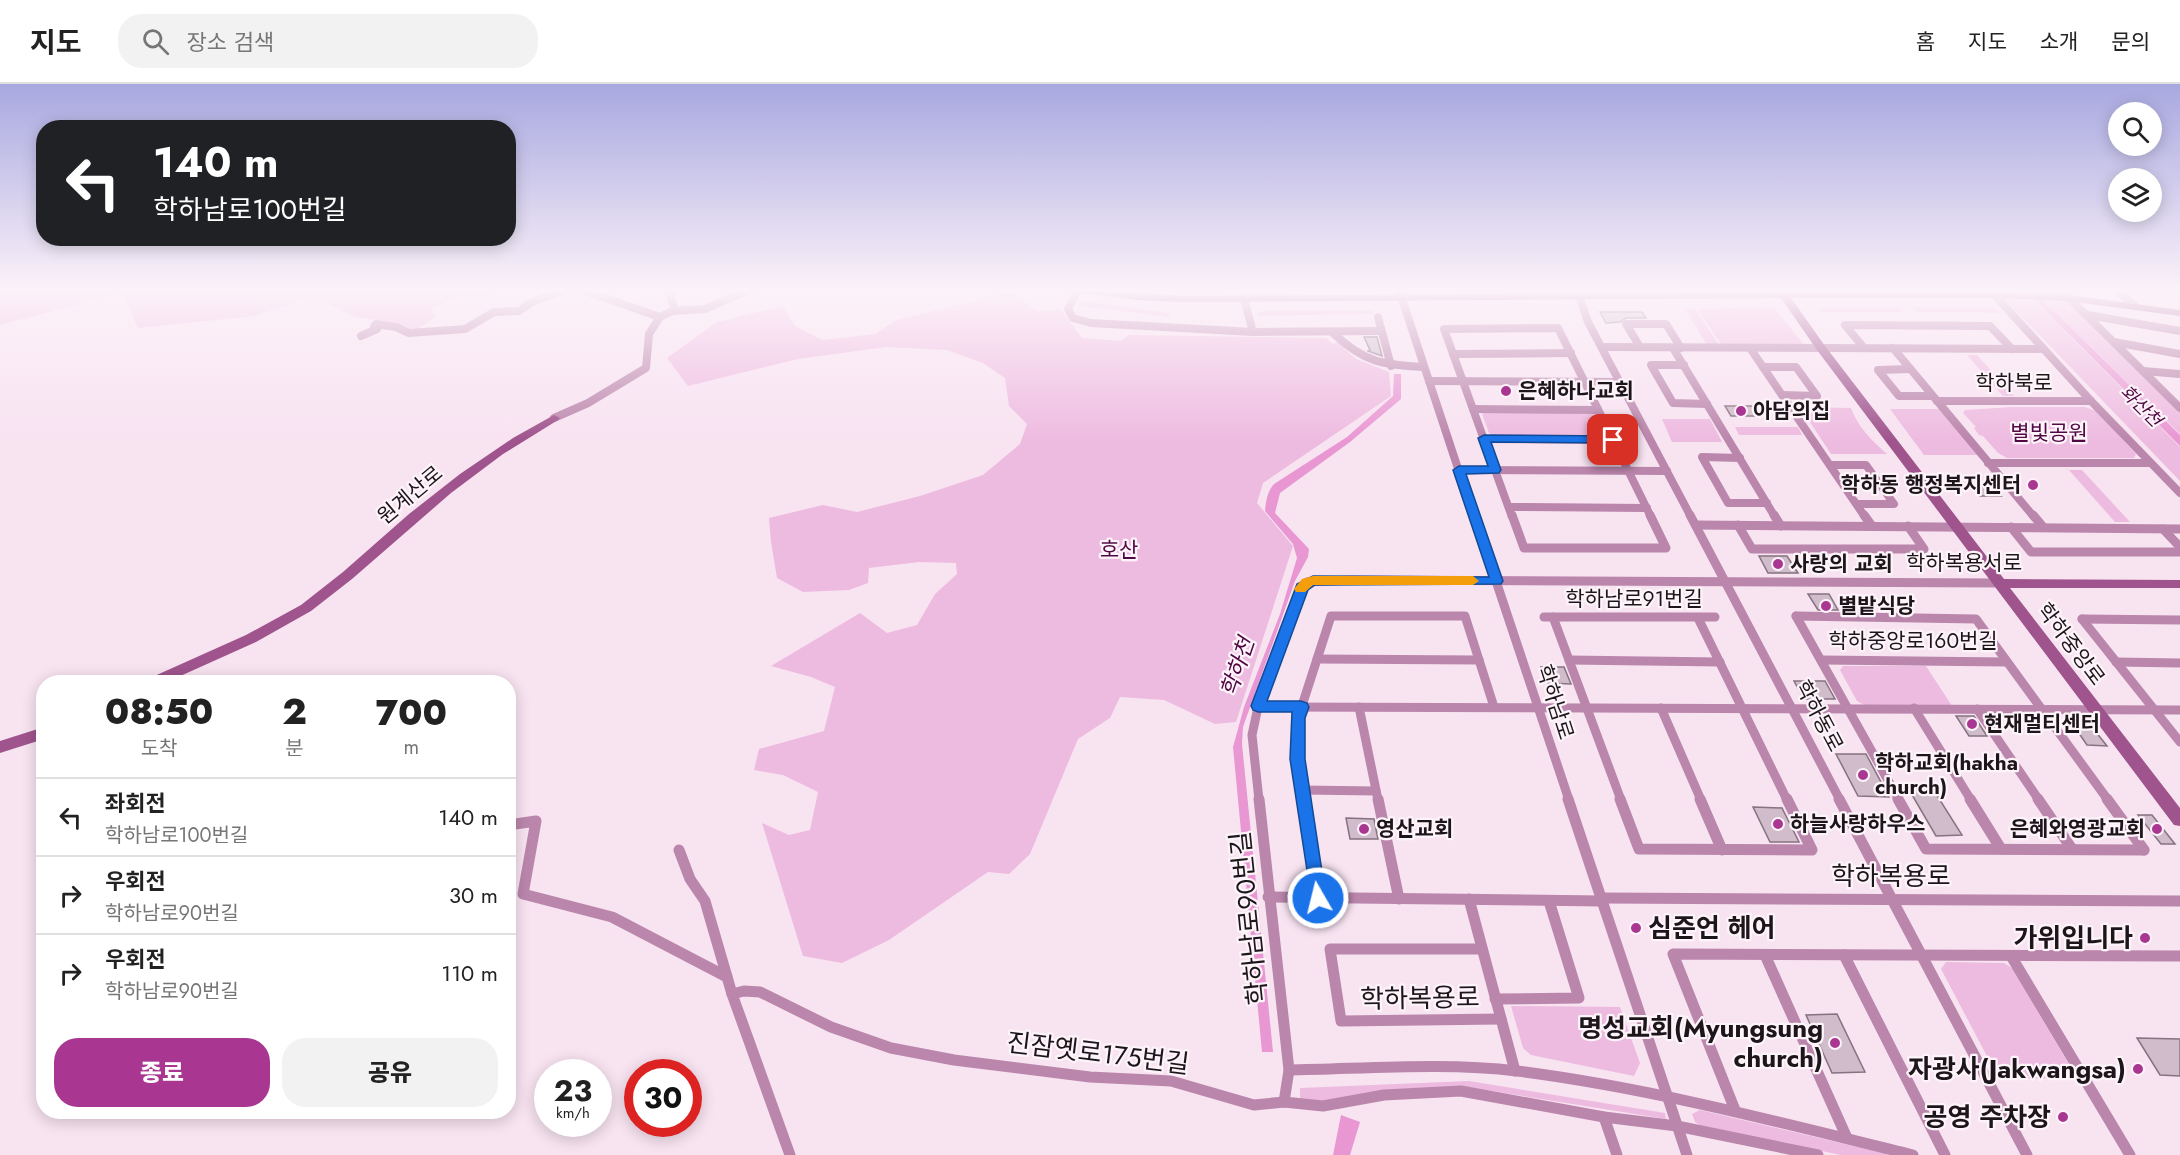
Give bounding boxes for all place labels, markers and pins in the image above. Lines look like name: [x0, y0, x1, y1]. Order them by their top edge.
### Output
place label: 은혜하나교회: [1518, 376, 1634, 406]
marker: 은혜하나교회: [1499, 384, 1513, 398]
place label: 아담의집: [1753, 396, 1830, 426]
marker: 아담의집: [1734, 404, 1748, 418]
pin: [1587, 414, 1638, 465]
place label: 학하동 행정복지센터: [1841, 470, 2021, 500]
marker: 학하동 행정복지센터: [2026, 478, 2040, 492]
place label: 사랑의 교회: [1790, 549, 1893, 579]
marker: 사랑의 교회: [1771, 557, 1785, 571]
place label: 별밭식당: [1838, 591, 1915, 621]
marker: 별밭식당: [1819, 599, 1833, 613]
place label: 현재멀티센터: [1984, 709, 2100, 739]
marker: 현재멀티센터: [1965, 717, 1979, 731]
place label: 학하교회(hakha church): [1875, 748, 2018, 802]
marker: 학하교회(hakha church): [1856, 768, 1870, 782]
place label: 하늘사랑하우스: [1790, 809, 1925, 839]
place label: 영산교회: [1376, 814, 1453, 844]
place label: 은혜와영광교회: [2010, 814, 2145, 844]
marker: 하늘사랑하우스: [1771, 817, 1785, 831]
marker: 영산교회: [1357, 822, 1371, 836]
marker: 은혜와영광교회: [2150, 822, 2164, 836]
place label: 심준언 헤어: [1648, 909, 1775, 947]
place label: 가위입니다: [2013, 919, 2133, 957]
marker: 심준언 헤어: [1629, 921, 1643, 935]
marker: 가위입니다: [2138, 931, 2152, 945]
place label: 명성교회(Myungsung church): [1578, 1009, 1823, 1077]
marker: 명성교회(Myungsung church): [1828, 1036, 1842, 1050]
place label: 자광사(Jakwangsa): [1908, 1050, 2126, 1088]
marker: 자광사(Jakwangsa): [2131, 1062, 2145, 1076]
place label: 공영 주차장: [1924, 1098, 2051, 1136]
marker: 공영 주차장: [2056, 1110, 2070, 1124]

